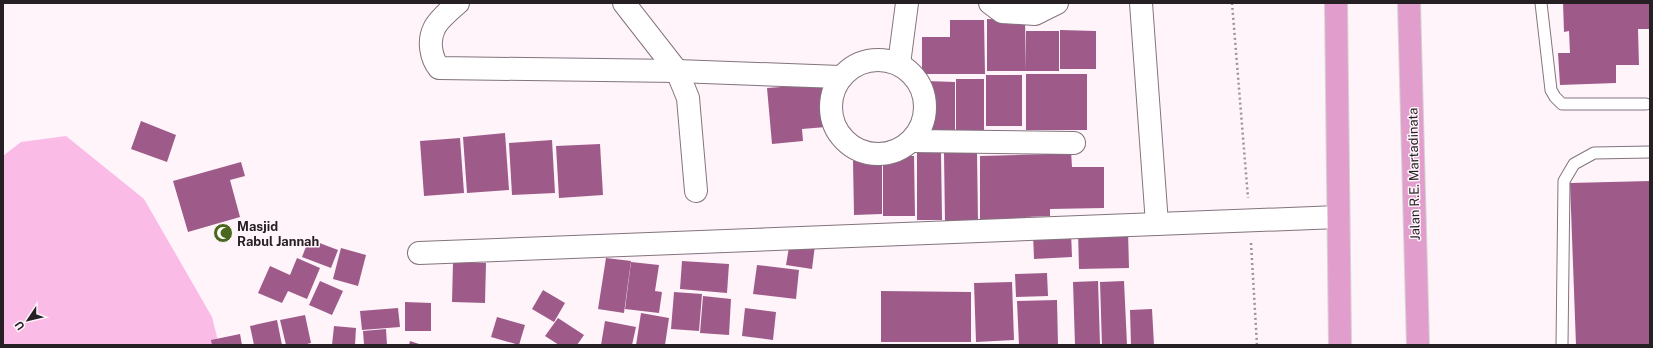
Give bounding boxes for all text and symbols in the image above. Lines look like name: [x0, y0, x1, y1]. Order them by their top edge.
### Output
street label: Jalan R.E. Martadinata: [1405, 107, 1423, 241]
place label: Masjid Rabul Jannah: [237, 219, 319, 249]
mosque icon: Masjid Rabul Jannah: [212, 222, 234, 244]
north arrow: [8, 300, 48, 340]
text: U: [13, 319, 27, 332]

